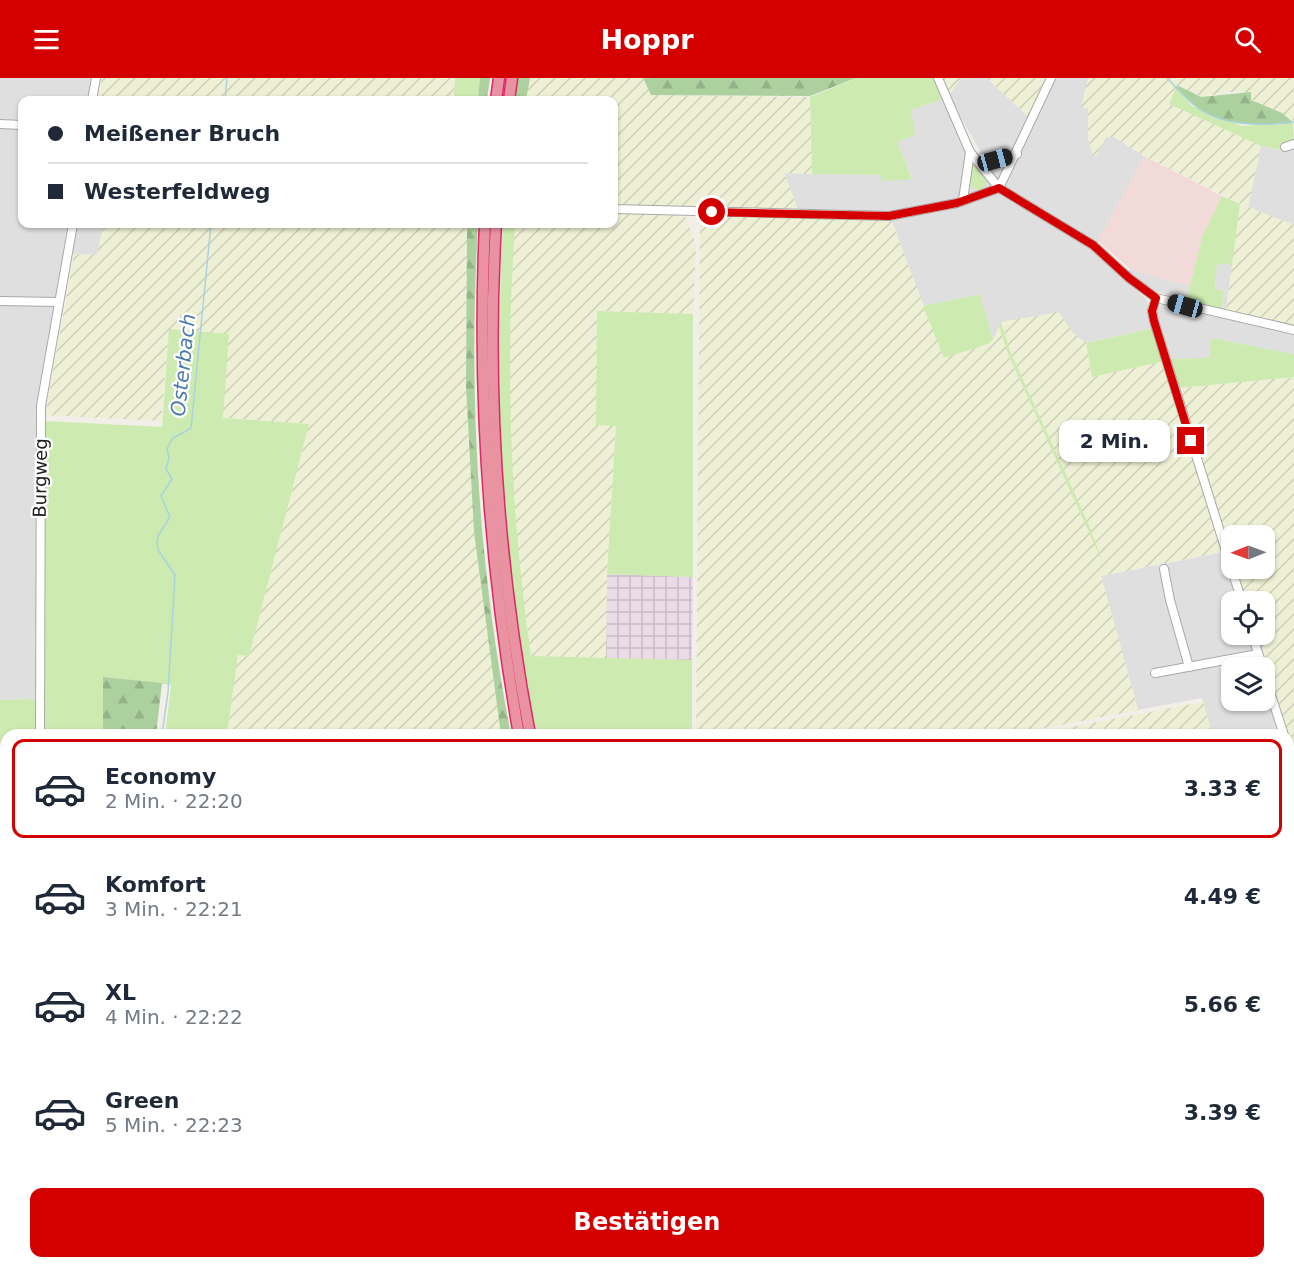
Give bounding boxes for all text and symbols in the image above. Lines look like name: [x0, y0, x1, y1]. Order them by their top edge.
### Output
icon: menu: [30, 23, 63, 56]
icon: search: [1231, 23, 1264, 56]
text: Hoppr: [600, 24, 694, 55]
text: Meißener Bruch: [84, 121, 280, 146]
car: [975, 147, 1015, 173]
text: Westerfeldweg: [84, 179, 271, 204]
route start: [698, 198, 725, 225]
car: [1165, 292, 1205, 320]
water label: Osterbach: [166, 312, 200, 418]
callout: 2 Min.: [1059, 420, 1170, 462]
route end: [1177, 427, 1204, 454]
text: 2 Min.: [1080, 429, 1149, 453]
street label: Burgweg: [29, 438, 51, 518]
north arrow: [1221, 525, 1275, 579]
map controls: [1221, 525, 1275, 711]
button: locate: [1221, 591, 1275, 645]
button: layers: [1221, 657, 1275, 711]
icon: car: [33, 762, 87, 816]
text: Economy: [105, 764, 216, 789]
text: 3.33 €: [1184, 776, 1261, 801]
text: 2 Min. · 22:20: [105, 789, 243, 813]
icon: car: [33, 870, 87, 924]
text: Komfort: [105, 872, 206, 897]
text: 4.49 €: [1184, 884, 1261, 909]
text: 3 Min. · 22:21: [105, 897, 243, 921]
icon: car: [33, 978, 87, 1032]
text: XL: [105, 980, 136, 1005]
text: 5.66 €: [1184, 992, 1261, 1017]
text: 4 Min. · 22:22: [105, 1005, 243, 1029]
icon: car: [33, 1086, 87, 1140]
text: Green: [105, 1088, 179, 1113]
text: 3.39 €: [1184, 1100, 1261, 1125]
text: 5 Min. · 22:23: [105, 1113, 243, 1137]
button: Bestätigen: [30, 1188, 1264, 1257]

